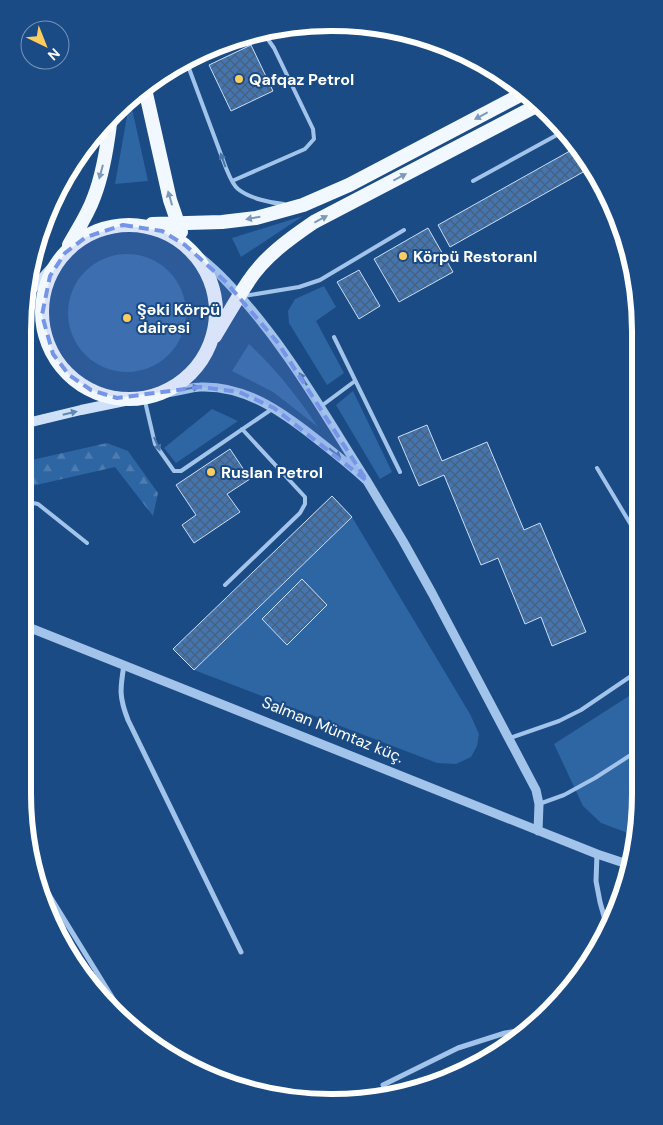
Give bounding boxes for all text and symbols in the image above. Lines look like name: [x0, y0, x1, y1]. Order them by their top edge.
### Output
north arrow: [20, 20, 70, 70]
text: N: [44, 44, 64, 65]
place label: Qafqaz Petrol: [249, 69, 354, 90]
marker: Qafqaz Petrol: [233, 73, 245, 85]
one-way arrow: [474, 112, 489, 120]
one-way arrow: [219, 152, 227, 167]
one-way arrow: [97, 164, 105, 179]
one-way arrow: [392, 173, 407, 181]
one-way arrow: [165, 191, 173, 206]
one-way arrow: [245, 214, 261, 222]
one-way arrow: [314, 214, 328, 223]
place label: Körpü Restoranl: [413, 246, 537, 267]
marker: Körpü Restoranl: [397, 250, 409, 262]
place label: Şəki Körpü dairəsi: [137, 299, 220, 338]
marker: Şəki Körpü dairəsi: [121, 312, 133, 324]
one-way arrow: [298, 372, 307, 385]
one-way arrow: [184, 384, 200, 392]
one-way arrow: [63, 409, 78, 417]
one-way arrow: [154, 437, 162, 451]
one-way arrow: [328, 448, 341, 459]
place label: Ruslan Petrol: [221, 462, 323, 483]
marker: Ruslan Petrol: [205, 466, 217, 478]
street label: Salman Mümtaz küç.: [259, 691, 407, 767]

